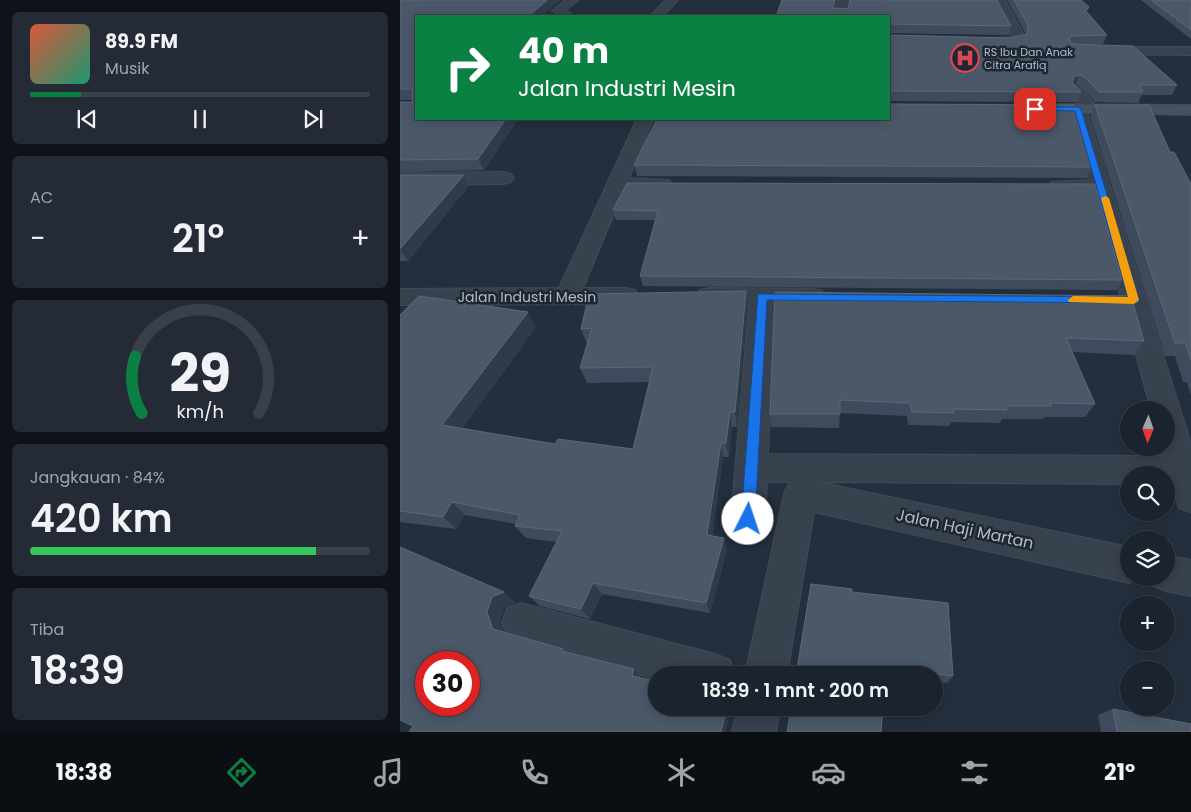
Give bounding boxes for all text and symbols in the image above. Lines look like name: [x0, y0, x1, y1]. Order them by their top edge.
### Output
text: 40 m: [518, 26, 609, 75]
text: 89.9 FM: [105, 28, 178, 55]
icon: right: [435, 35, 500, 100]
hospital icon: RS Ibu Dan Anak Citra Arafiq: [950, 43, 980, 73]
place label: RS Ibu Dan Anak Citra Arafiq: [984, 44, 1073, 73]
text: Musik: [105, 57, 150, 80]
text: Jalan Industri Mesin: [518, 73, 736, 104]
pin: [1014, 88, 1056, 130]
icon: arrive: [1021, 95, 1049, 123]
icon: previous: [73, 105, 101, 133]
icon: pause: [186, 105, 214, 133]
icon: next: [299, 105, 327, 133]
text: AC: [30, 186, 53, 209]
text: 21°: [172, 212, 224, 265]
text: −: [30, 219, 45, 258]
text: +: [351, 219, 370, 258]
street label: Jalan Industri Mesin: [458, 287, 596, 307]
text: 29: [169, 337, 231, 410]
text: km/h: [176, 399, 224, 424]
north arrow: [1120, 401, 1175, 456]
map controls: [1120, 401, 1175, 716]
text: Jangkauan · 84%: [30, 466, 165, 489]
button: search: [1120, 466, 1175, 521]
text: 420 km: [30, 492, 173, 545]
position arrow: [721, 492, 773, 544]
street label: Jalan Haji Martan: [894, 503, 1036, 555]
button: layers: [1120, 531, 1175, 586]
button: +: [1120, 596, 1175, 651]
text: Tiba: [30, 618, 64, 641]
text: 18:39: [30, 644, 125, 697]
speed limit sign: 30: [415, 651, 480, 716]
button: −: [1120, 661, 1175, 716]
text: 18:39 · 1 mnt · 200 m: [702, 677, 889, 704]
icon: directions: [224, 755, 259, 790]
icon: music: [371, 755, 406, 790]
icon: phone: [517, 755, 552, 790]
icon: climate: [664, 755, 699, 790]
icon: car: [811, 755, 846, 790]
icon: filters: [957, 755, 992, 790]
text: 18:38: [56, 757, 112, 788]
text: 21°: [1104, 757, 1135, 788]

